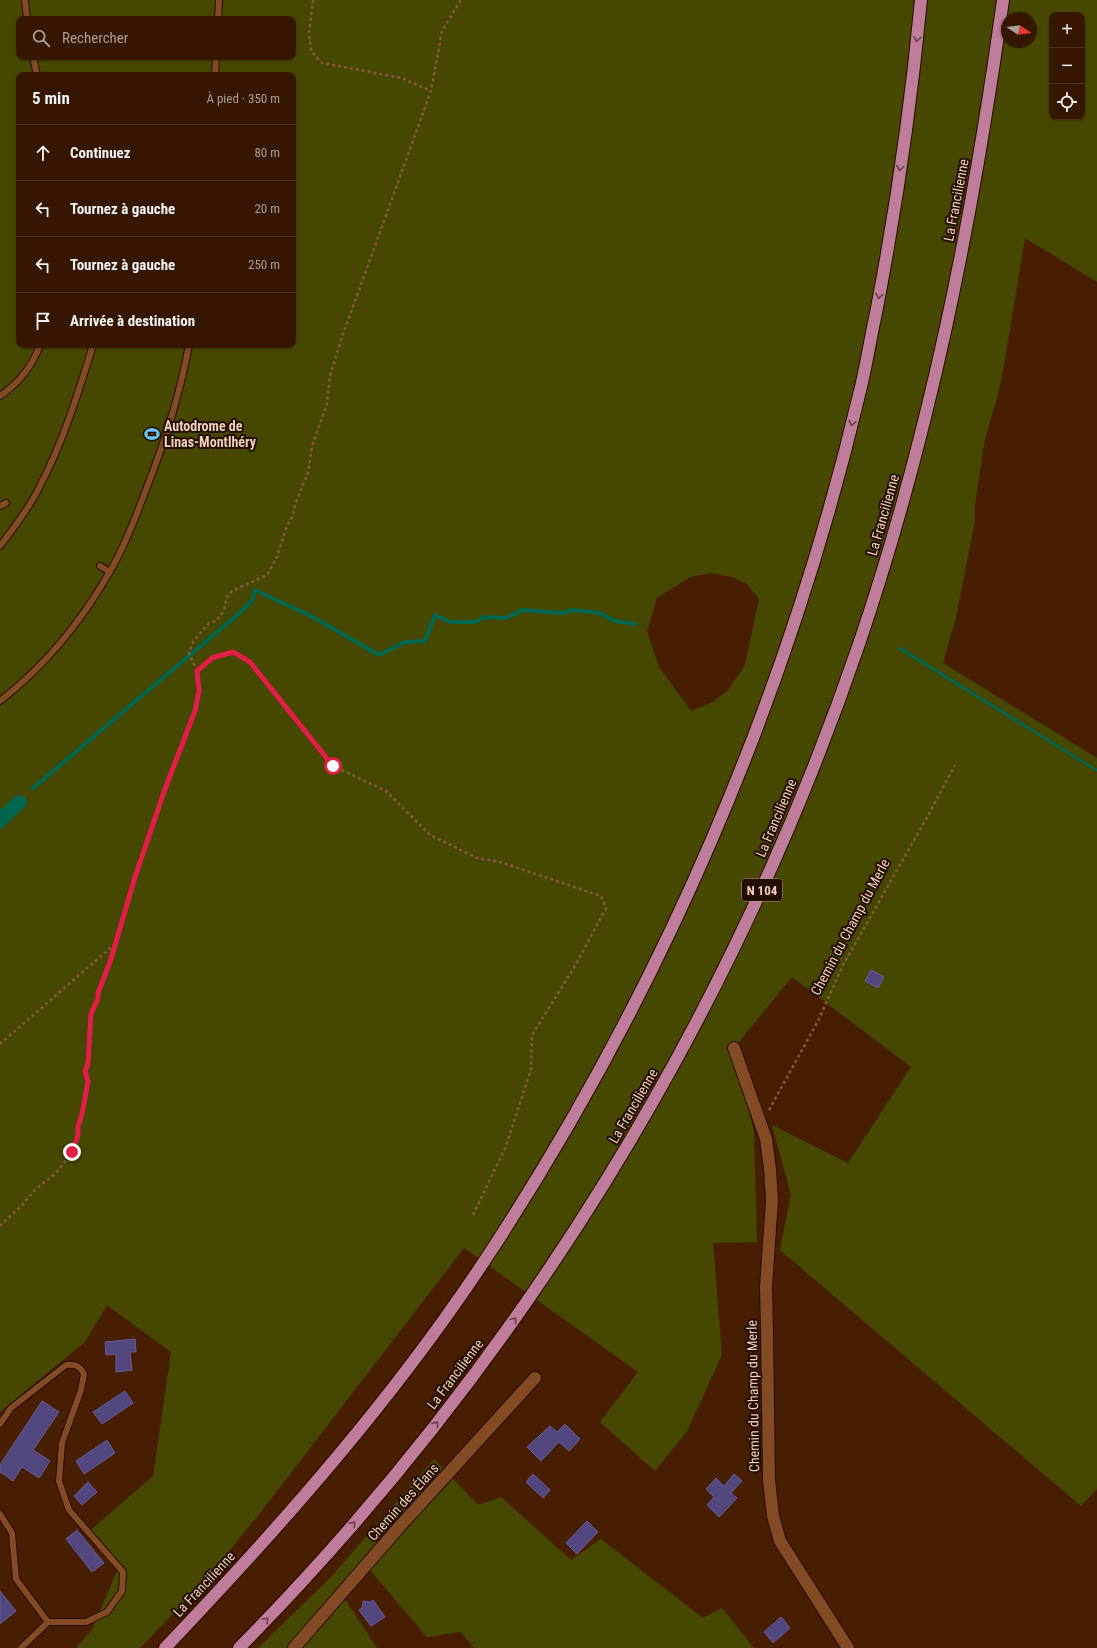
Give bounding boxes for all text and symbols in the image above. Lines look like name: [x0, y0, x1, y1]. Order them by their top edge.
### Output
north arrow: [1001, 12, 1037, 48]
map controls: [1049, 12, 1085, 120]
button: +: [1049, 12, 1085, 48]
search box: [16, 16, 296, 60]
icon: search: [30, 27, 52, 49]
text: Rechercher: [62, 29, 128, 47]
one-way arrow: [913, 36, 922, 42]
button: −: [1049, 48, 1085, 84]
button: locate: [1049, 84, 1085, 120]
text: 5 min: [32, 88, 70, 108]
text: À pied · 350 m: [206, 91, 280, 106]
icon: ahead: [32, 142, 54, 164]
text: Continuez: [70, 144, 131, 162]
text: 80 m: [254, 145, 280, 160]
street label: La Francilienne: [940, 157, 972, 242]
one-way arrow: [896, 165, 905, 171]
icon: left: [32, 198, 54, 220]
text: Tournez à gauche: [70, 200, 175, 218]
text: 20 m: [254, 201, 280, 216]
icon: left: [32, 254, 54, 276]
text: Tournez à gauche: [70, 256, 175, 274]
text: 250 m: [248, 257, 280, 272]
one-way arrow: [875, 293, 884, 299]
icon: arrive: [32, 310, 54, 332]
text: Arrivée à destination: [70, 312, 195, 330]
place label: Autodrome de Linas-Montlhéry: [164, 418, 257, 450]
one-way arrow: [849, 420, 857, 426]
sports icon: Autodrome de Linas-Montlhéry: [143, 425, 161, 443]
street label: La Francilienne: [864, 472, 902, 557]
route start: [324, 757, 342, 775]
street label: La Francilienne: [752, 776, 800, 860]
street label: Chemin du Champ du Merle: [807, 856, 893, 998]
road number: N 104: [742, 879, 782, 901]
street label: La Francilienne: [605, 1066, 661, 1146]
route end: [63, 1143, 81, 1161]
one-way arrow: [510, 1317, 517, 1324]
street label: Chemin du Champ du Merle: [744, 1319, 762, 1472]
street label: La Francilienne: [424, 1336, 487, 1412]
one-way arrow: [432, 1421, 439, 1428]
street label: Chemin des Élans: [363, 1459, 442, 1544]
one-way arrow: [349, 1521, 356, 1529]
street label: La Francilienne: [170, 1548, 239, 1620]
one-way arrow: [261, 1617, 269, 1625]

